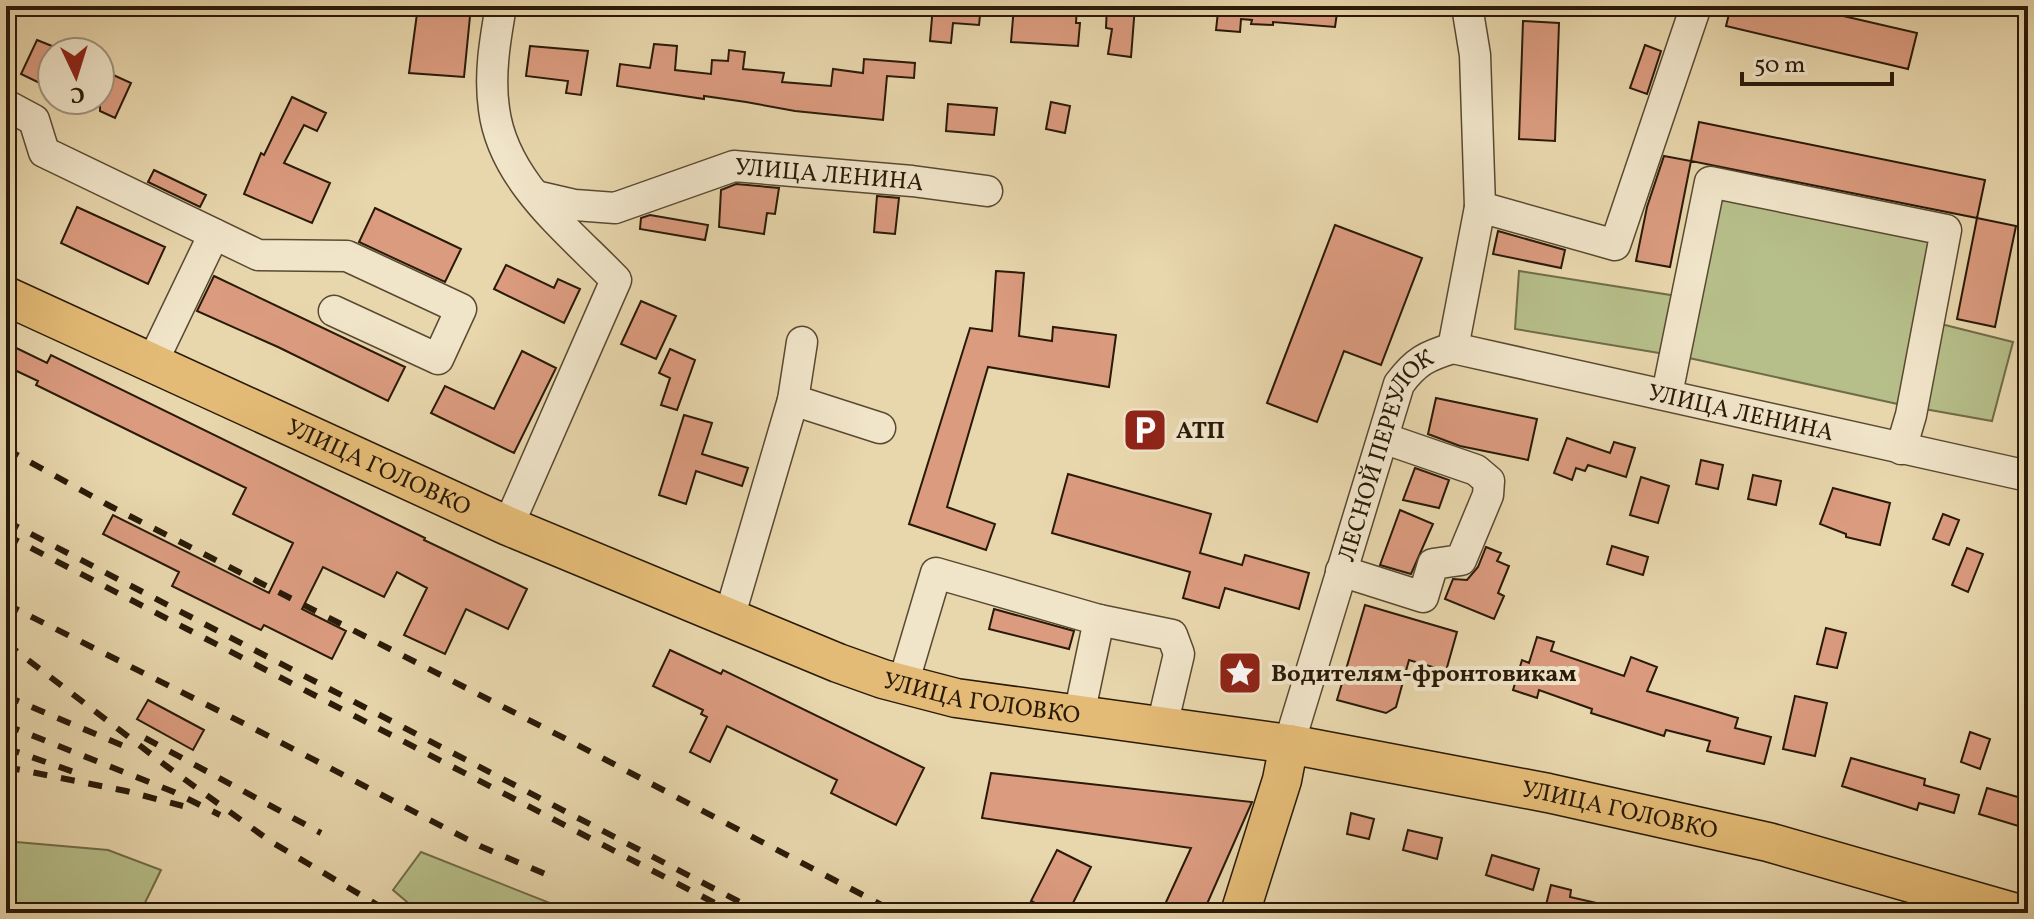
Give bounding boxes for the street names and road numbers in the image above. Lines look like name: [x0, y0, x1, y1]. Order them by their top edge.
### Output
street label: УЛИЦА ЛЕНИНА: [733, 151, 926, 201]
street label: ЛЕСНОЙ ПЕРЕУЛОК: [1331, 342, 1441, 566]
street label: УЛИЦА ЛЕНИНА: [1644, 377, 1837, 451]
street label: УЛИЦА ГОЛОВКО: [280, 412, 476, 526]
street label: УЛИЦА ГОЛОВКО: [879, 665, 1082, 734]
street label: УЛИЦА ГОЛОВКО: [1519, 773, 1721, 849]

